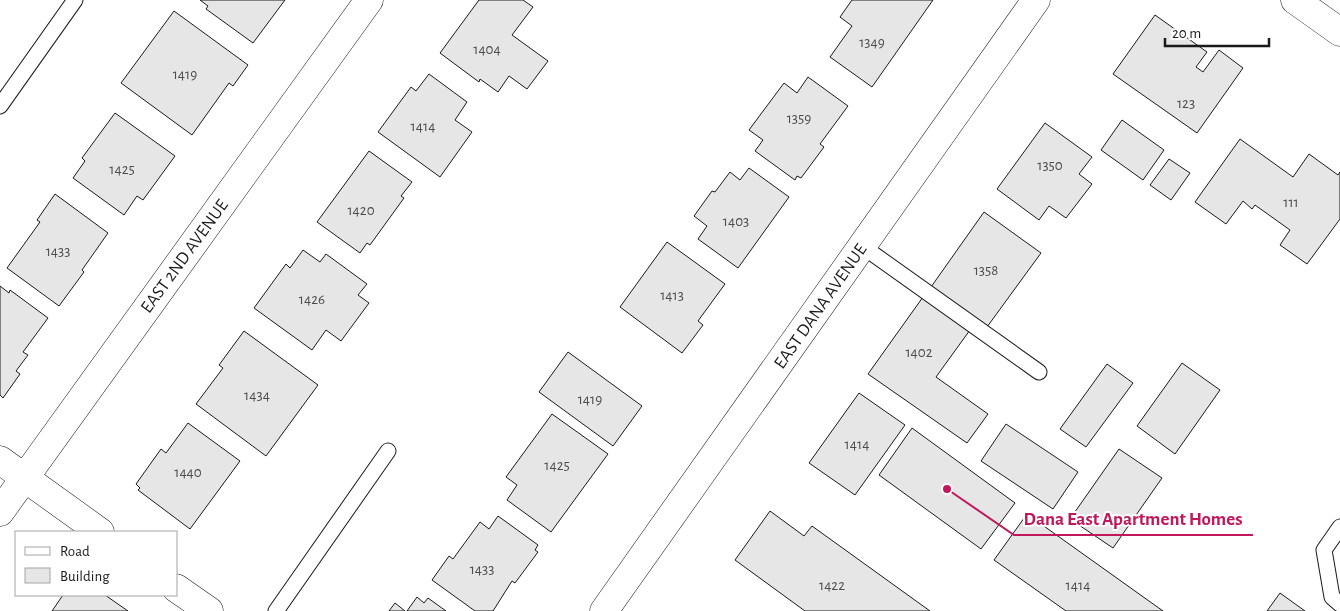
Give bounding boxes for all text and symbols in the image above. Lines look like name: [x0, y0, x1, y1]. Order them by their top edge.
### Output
scale bar: [1165, 15, 1269, 47]
text: 20 m: [1172, 26, 1201, 41]
house number: 1349: [859, 35, 885, 50]
house number: 1404: [473, 42, 501, 57]
house number: 1419: [173, 67, 197, 82]
house number: 123: [1177, 96, 1195, 111]
house number: 1359: [787, 111, 811, 126]
house number: 1414: [411, 119, 435, 134]
house number: 1350: [1037, 158, 1063, 173]
house number: 1425: [109, 162, 135, 177]
house number: 111: [1283, 195, 1299, 210]
street label: EAST 2ND AVENUE: [138, 196, 232, 317]
house number: 1420: [347, 203, 375, 218]
house number: 1403: [723, 214, 749, 229]
street label: EAST DANA AVENUE: [771, 241, 871, 372]
house number: 1433: [46, 244, 70, 259]
house number: 1358: [974, 263, 998, 278]
house number: 1413: [660, 288, 684, 303]
house number: 1426: [299, 292, 325, 307]
house number: 1402: [905, 345, 933, 360]
house number: 1434: [244, 388, 270, 403]
house number: 1419: [578, 392, 602, 407]
house number: 1414: [845, 437, 869, 452]
house number: 1425: [544, 458, 570, 473]
house number: 1440: [174, 465, 202, 480]
callout: Dana East Apartment Homes: [1014, 501, 1253, 535]
text: Dana East Apartment Homes: [1024, 510, 1242, 529]
legend: [15, 531, 178, 596]
text: Road: [60, 544, 90, 559]
house number: 1433: [470, 562, 494, 577]
text: Building: [60, 569, 110, 584]
house number: 1422: [819, 578, 845, 593]
house number: 1414: [1066, 578, 1090, 593]

